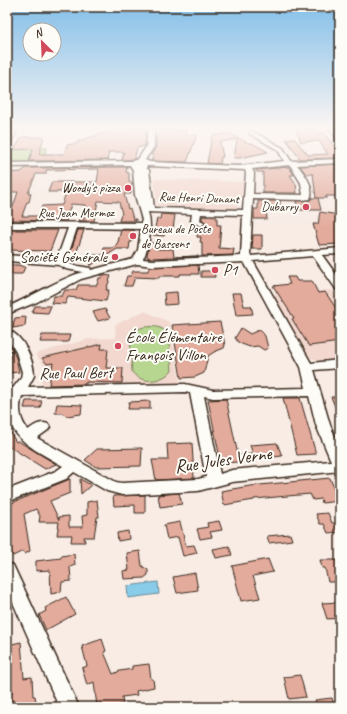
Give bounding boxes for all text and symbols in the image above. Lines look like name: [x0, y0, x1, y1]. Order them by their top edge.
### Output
north arrow: [22, 22, 62, 62]
text: N: [32, 24, 46, 41]
place label: Woody's pizza: [62, 180, 121, 196]
marker: Woody's pizza: [123, 183, 133, 193]
street label: Rue Henri Dunant: [159, 189, 241, 207]
place label: Dubarry: [261, 199, 300, 215]
marker: Dubarry: [301, 202, 311, 212]
street label: Rue Jean Mermoz: [38, 205, 116, 221]
place label: Bureau de Poste de Bassens: [141, 221, 211, 252]
marker: Bureau de Poste de Bassens: [128, 231, 138, 241]
place label: Société Générale: [20, 247, 109, 267]
marker: Société Générale: [110, 252, 120, 262]
place label: P1: [223, 260, 238, 280]
marker: P1: [210, 265, 220, 275]
place label: École Élémentaire François Villon: [126, 327, 223, 365]
marker: École Élémentaire François Villon: [113, 341, 123, 351]
street label: Rue Paul Bert: [39, 362, 116, 384]
street label: Rue Jules Verne: [173, 441, 275, 479]

